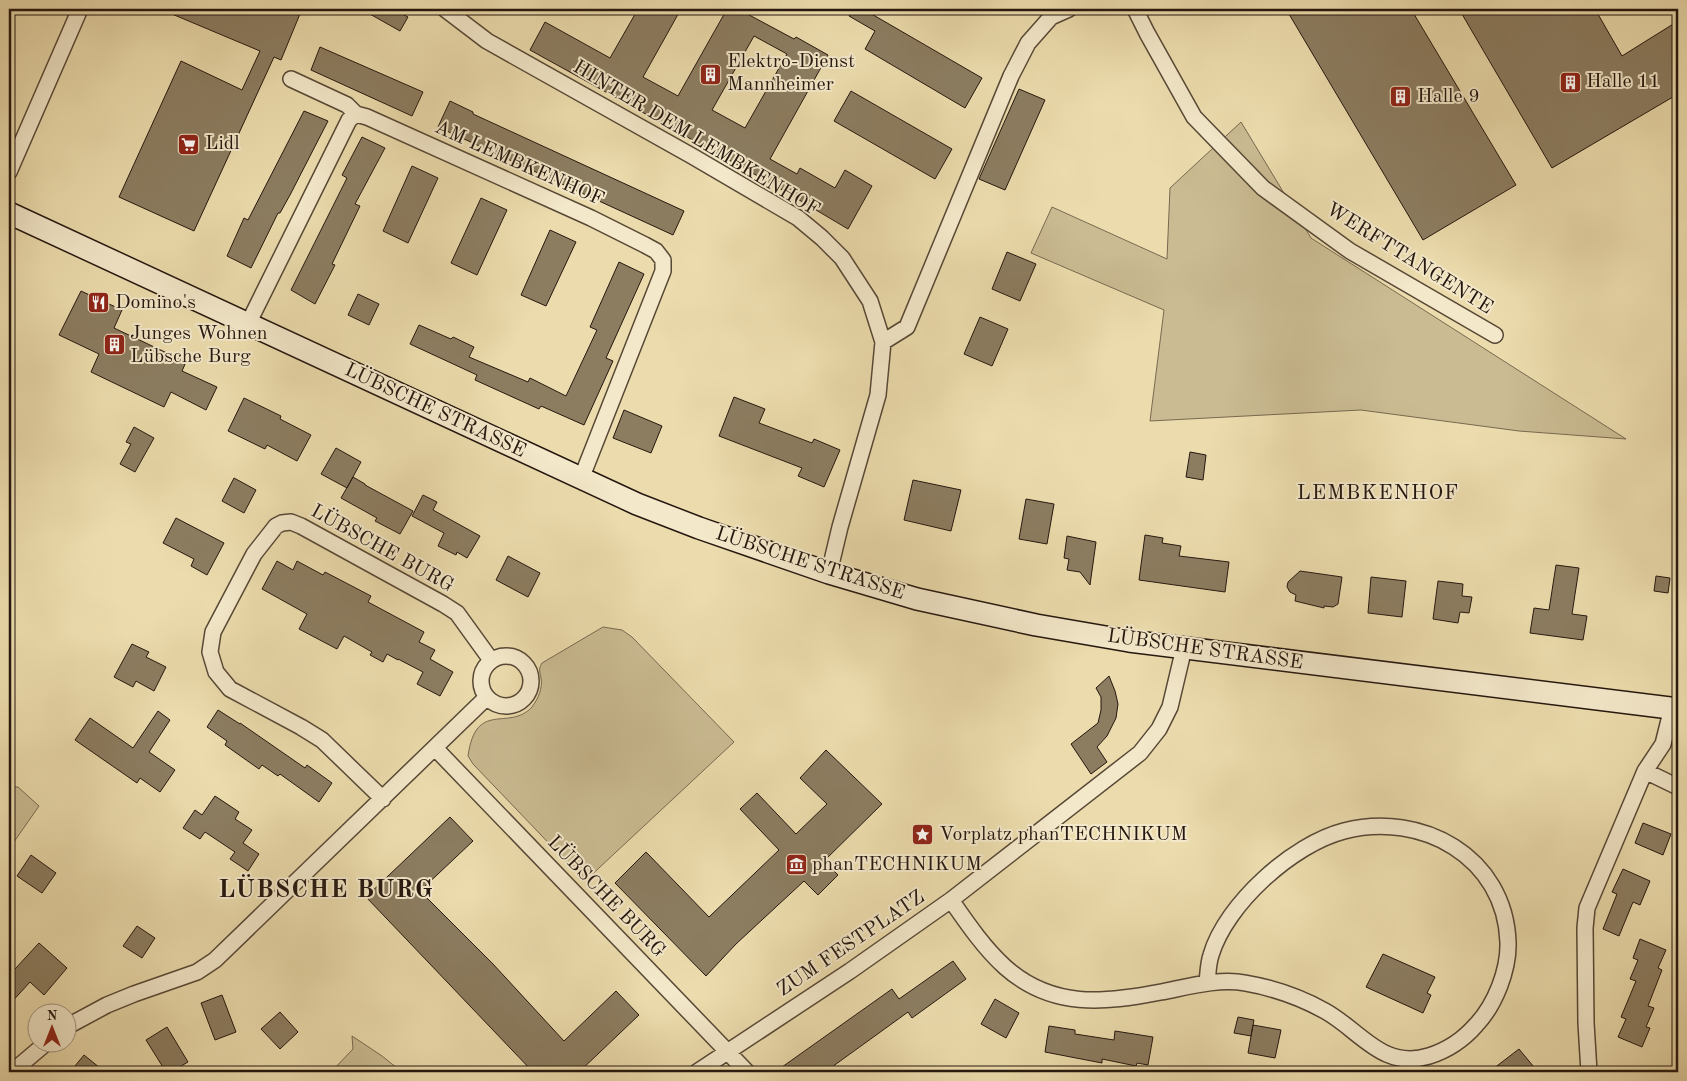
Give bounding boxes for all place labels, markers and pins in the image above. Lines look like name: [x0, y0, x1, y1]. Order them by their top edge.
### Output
place label: Elektro-Dienst Mannheimer: [727, 52, 855, 95]
building icon: Elektro-Dienst Mannheimer: [699, 62, 723, 86]
building icon: Halle 11: [1558, 70, 1582, 94]
place label: Halle 11: [1586, 72, 1660, 92]
building icon: Halle 9: [1389, 85, 1413, 109]
place label: Halle 9: [1417, 87, 1480, 107]
supermarket icon: Lidl: [177, 132, 201, 156]
place label: Lidl: [205, 134, 240, 154]
restaurant icon: Domino's: [87, 291, 111, 315]
place label: Domino's: [115, 293, 196, 313]
place label: Junges Wohnen Lübsche Burg: [130, 324, 268, 367]
building icon: Junges Wohnen Lübsche Burg: [102, 333, 126, 357]
place icon: Vorplatz phanTECHNIKUM: [911, 823, 935, 847]
place label: Vorplatz phanTECHNIKUM: [939, 825, 1188, 845]
museum icon: phanTECHNIKUM: [784, 853, 808, 877]
place label: phanTECHNIKUM: [812, 855, 982, 875]

